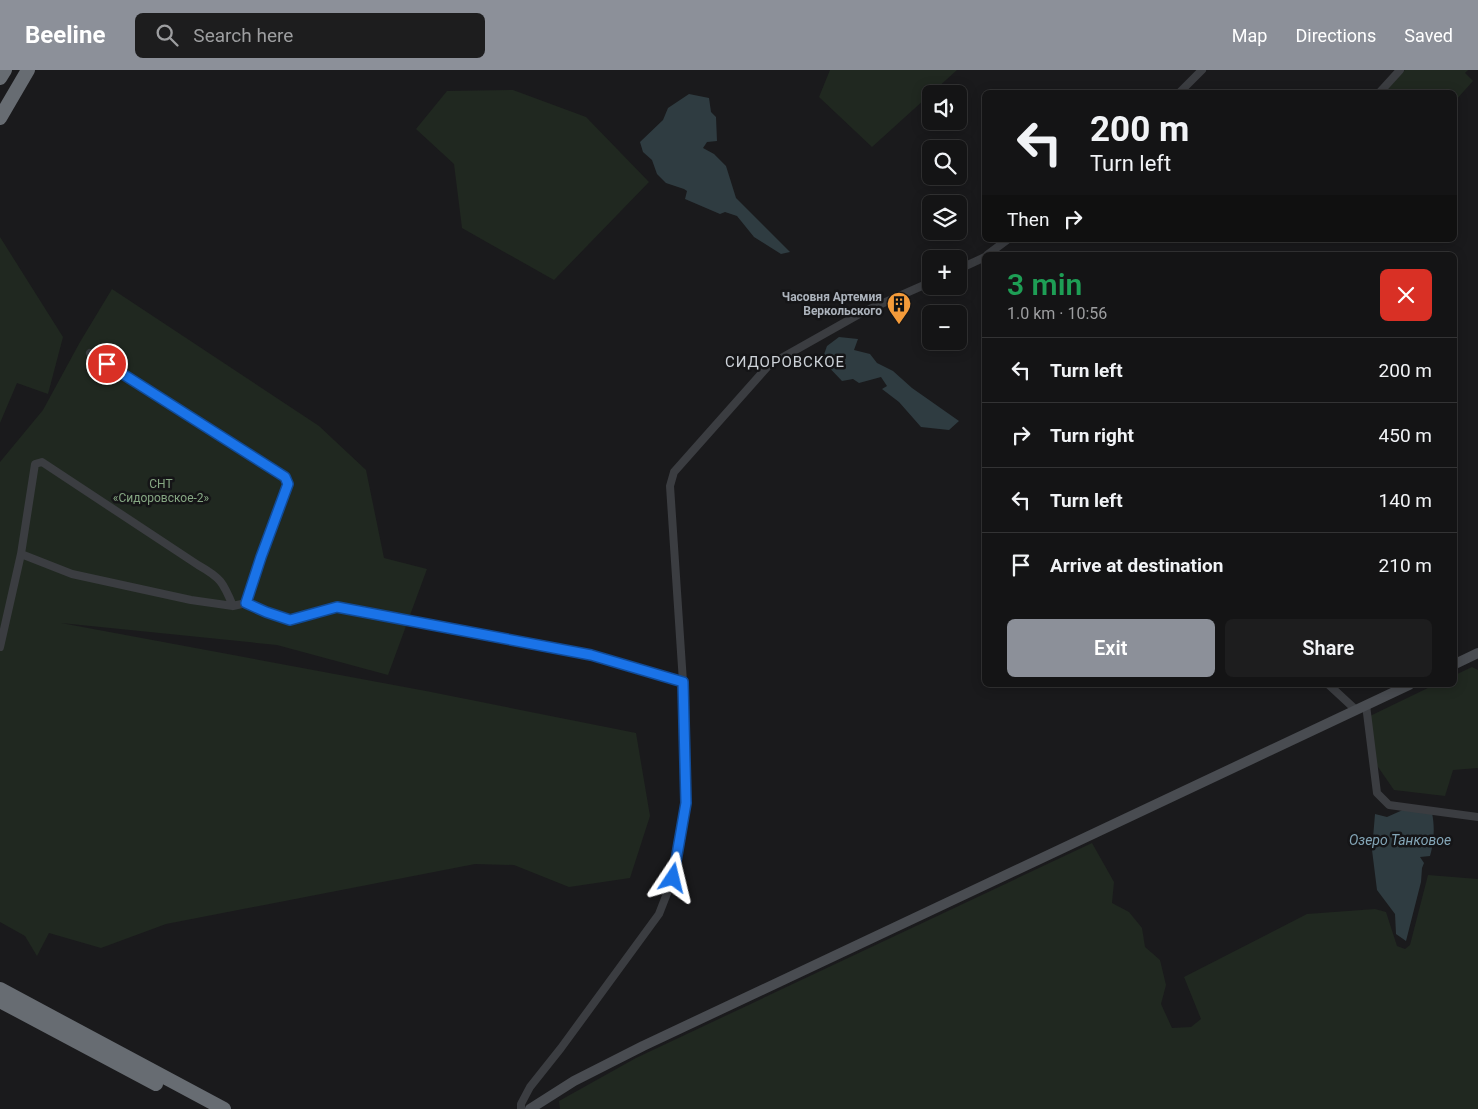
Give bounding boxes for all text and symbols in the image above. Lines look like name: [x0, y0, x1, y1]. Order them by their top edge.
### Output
search box: [135, 13, 485, 58]
text: Beeline: [25, 21, 105, 49]
icon: search: [153, 21, 181, 49]
text: Search here: [193, 24, 293, 47]
text: Map: [1232, 25, 1267, 46]
text: Directions: [1295, 25, 1376, 46]
text: Saved: [1404, 25, 1453, 46]
map controls: [922, 85, 967, 350]
button: sound: [922, 85, 967, 130]
text: 200 m: [1090, 109, 1189, 150]
icon: left: [1007, 110, 1072, 175]
button: search: [922, 140, 967, 185]
text: Turn left: [1090, 151, 1171, 176]
button: layers: [922, 195, 967, 240]
icon: right: [1059, 205, 1087, 233]
text: Then: [1007, 208, 1049, 231]
button: +: [922, 250, 967, 295]
text: 3 min: [1007, 267, 1082, 302]
button: close: [1380, 269, 1432, 321]
place label: Часовня Артемия Веркольского: [782, 290, 882, 318]
building icon: Часовня Артемия Веркольского: [886, 291, 912, 325]
text: 1.0 km · 10:56: [1007, 304, 1107, 323]
button: −: [922, 305, 967, 350]
pin: [86, 343, 128, 385]
icon: arrive: [93, 350, 121, 378]
district label: СИДОРОВСКОЕ: [725, 353, 845, 371]
icon: left: [1007, 356, 1035, 384]
text: Turn left: [1050, 359, 1123, 382]
text: 200 m: [1379, 359, 1432, 382]
icon: right: [1007, 421, 1035, 449]
text: Turn right: [1050, 424, 1134, 447]
text: 450 m: [1379, 424, 1432, 447]
park label: СНТ «Сидоровское-2»: [113, 477, 210, 505]
icon: left: [1007, 486, 1035, 514]
text: Turn left: [1050, 489, 1123, 512]
text: 140 m: [1379, 489, 1432, 512]
icon: arrive: [1007, 551, 1035, 579]
text: Arrive at destination: [1050, 554, 1223, 577]
text: 210 m: [1379, 554, 1432, 577]
button: Exit: [1007, 619, 1215, 677]
button: Share: [1225, 619, 1432, 677]
water label: Озеро Танковое: [1349, 832, 1451, 848]
position arrow: [646, 851, 698, 903]

